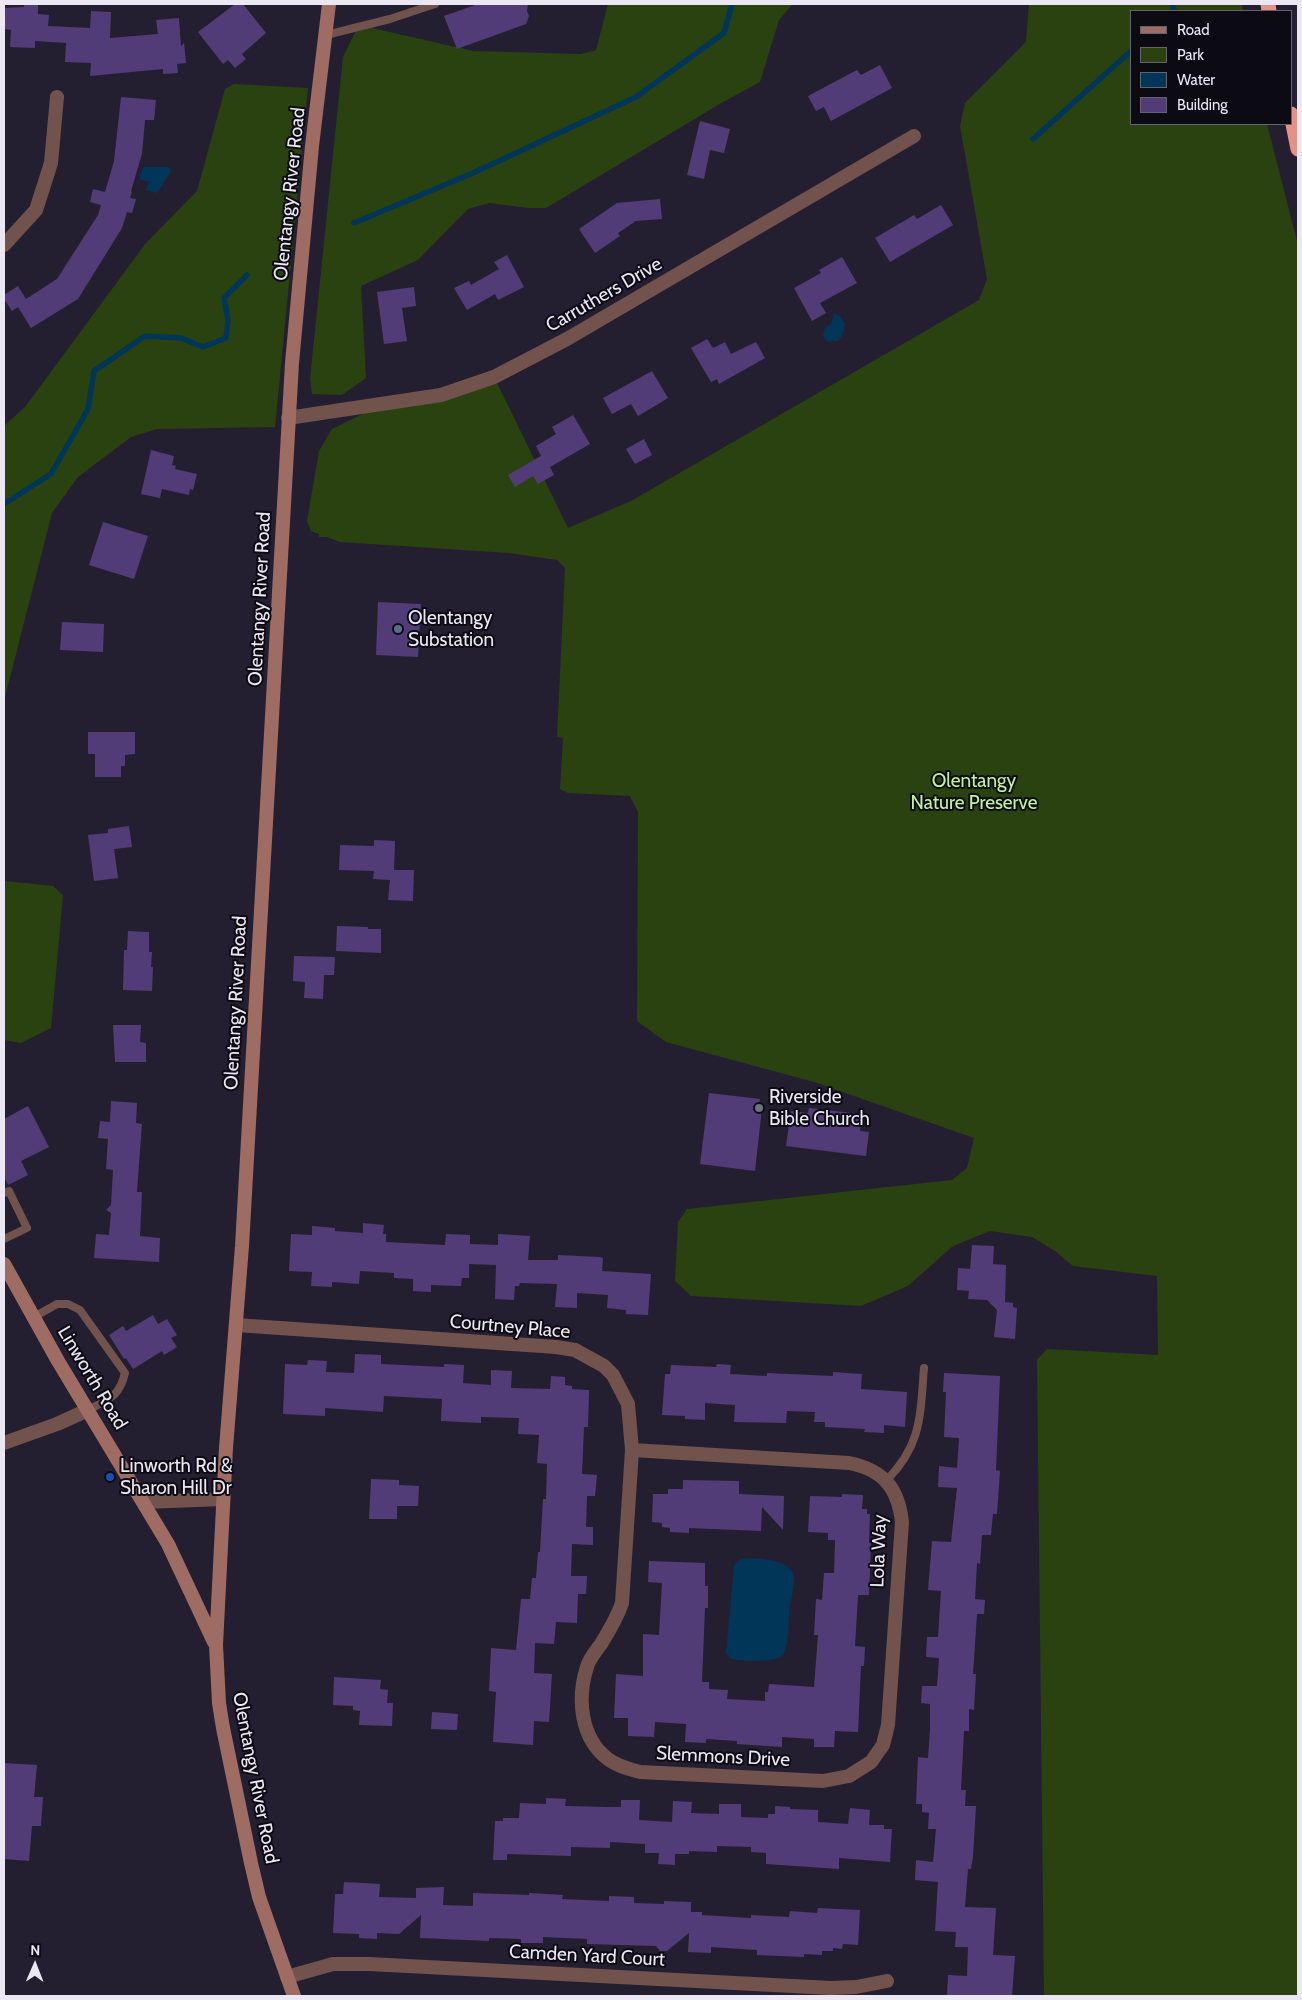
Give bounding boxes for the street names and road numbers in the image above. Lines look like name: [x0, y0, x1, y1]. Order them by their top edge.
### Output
street label: Olentangy River Road: [270, 106, 310, 282]
street label: Carruthers Drive: [542, 253, 666, 337]
street label: Olentangy River Road: [244, 511, 276, 687]
street label: Olentangy River Road: [220, 915, 252, 1091]
street label: Courtney Place: [449, 1310, 571, 1344]
street label: Linworth Road: [52, 1322, 132, 1434]
street label: Lola Way: [866, 1514, 892, 1588]
street label: Olentangy River Road: [227, 1690, 283, 1866]
street label: Slemmons Drive: [655, 1742, 791, 1772]
street label: Camden Yard Court: [508, 1941, 666, 1971]

